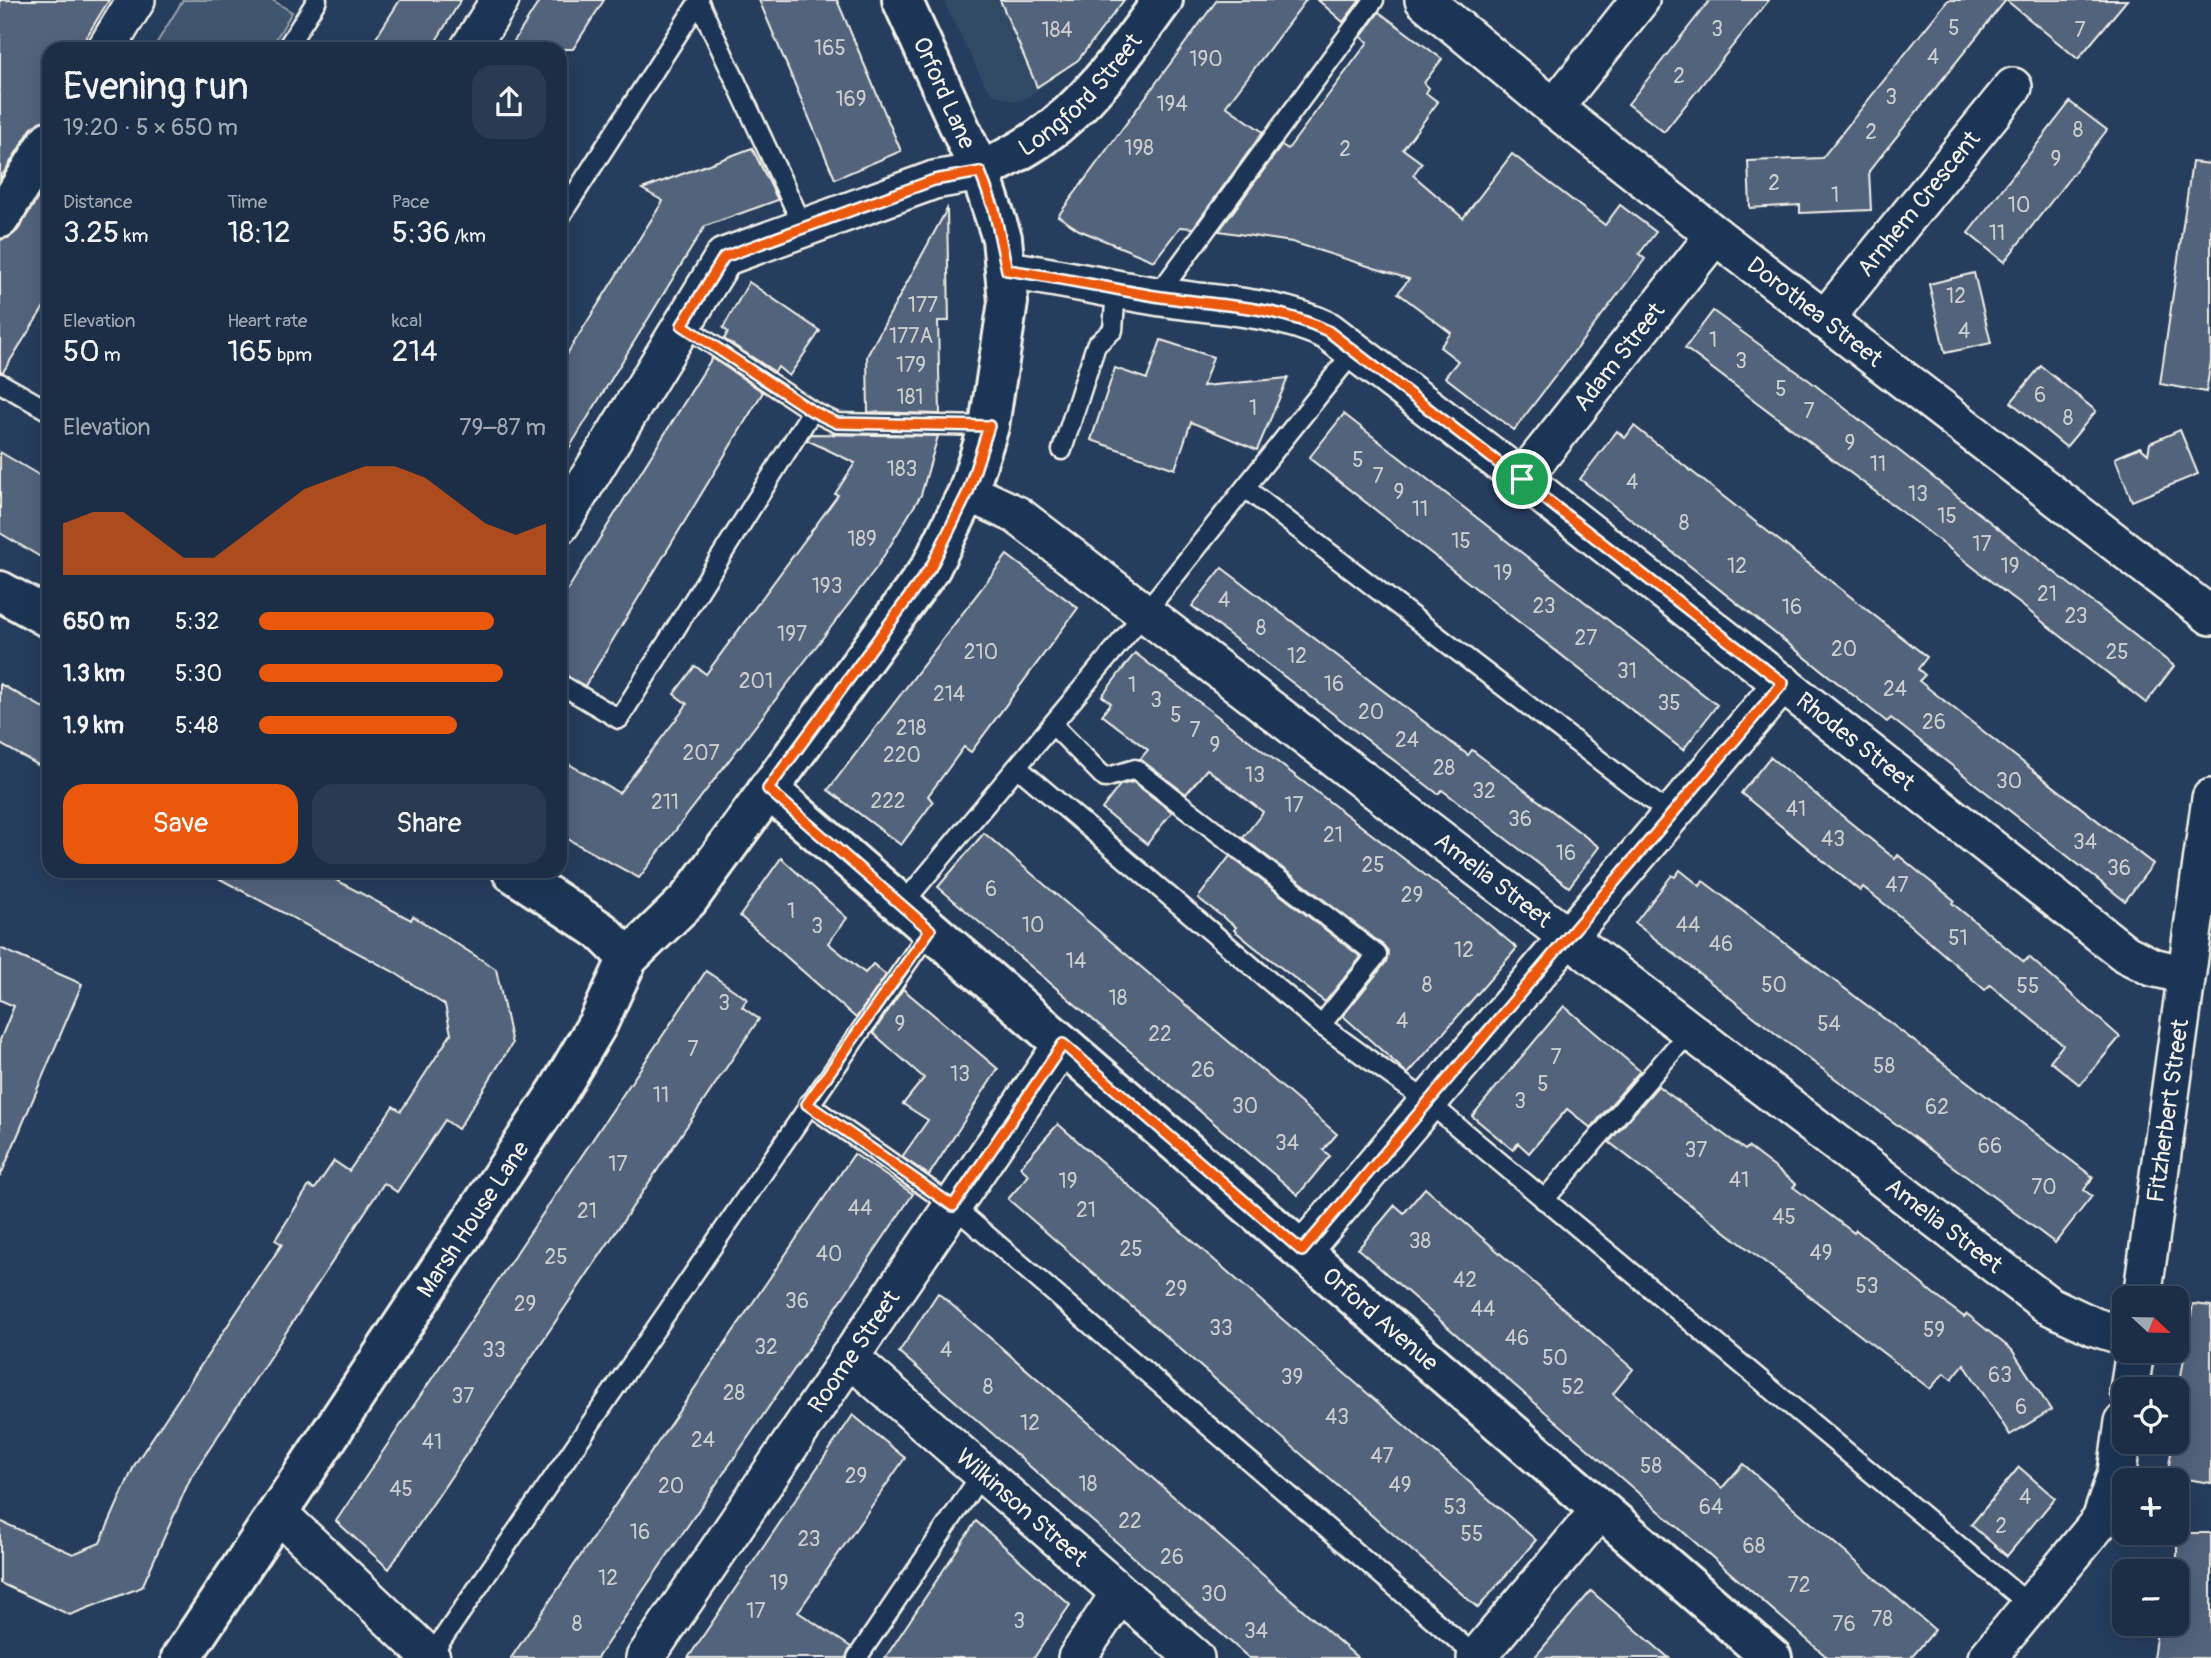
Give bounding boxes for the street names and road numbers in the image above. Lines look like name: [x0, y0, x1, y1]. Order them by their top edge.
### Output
street label: Longford Street: [1013, 27, 1148, 163]
street label: Orford Lane: [906, 33, 982, 154]
street label: Arnhem Crescent: [1851, 125, 1986, 282]
street label: Dorothea Street: [1741, 250, 1889, 373]
street label: Adam Street: [1567, 296, 1671, 417]
street label: Rhodes Street: [1790, 686, 1921, 797]
street label: Amelia Street: [1429, 826, 1558, 934]
street label: Fitzherbert Street: [2141, 1017, 2195, 1204]
street label: Marsh House Lane: [410, 1135, 535, 1303]
street label: Amelia Street: [1880, 1171, 2009, 1280]
street label: Orford Avenue: [1317, 1261, 1444, 1377]
street label: Roome Street: [802, 1284, 906, 1418]
street label: Wilkinson Street: [950, 1442, 1094, 1573]

